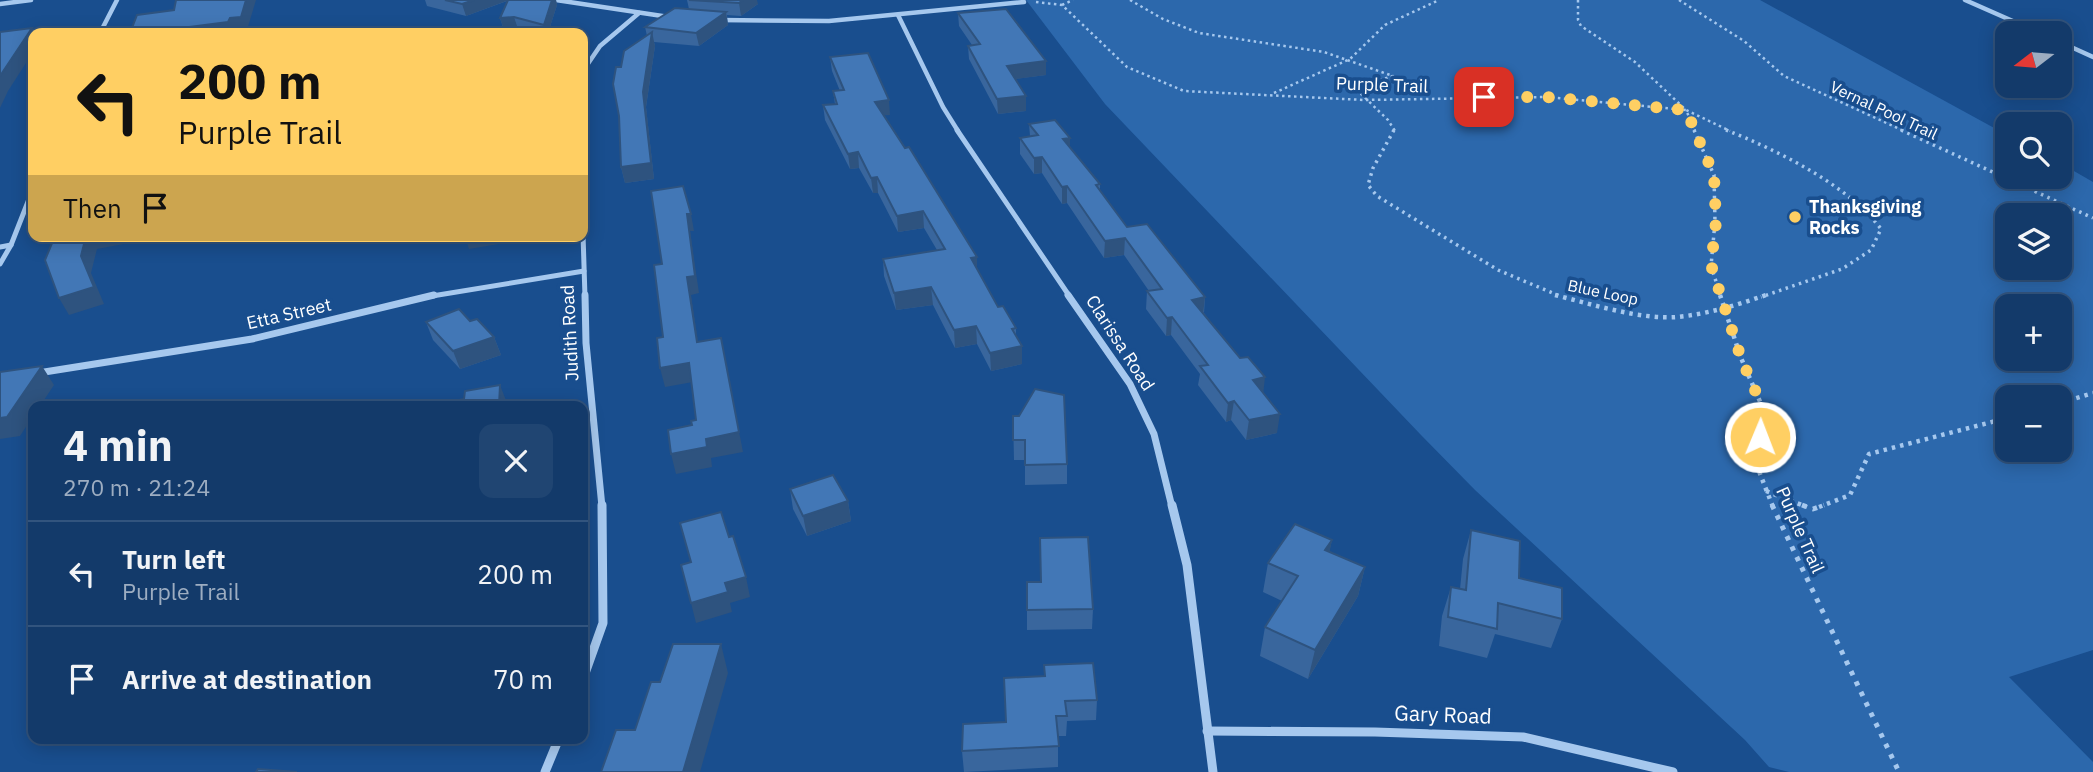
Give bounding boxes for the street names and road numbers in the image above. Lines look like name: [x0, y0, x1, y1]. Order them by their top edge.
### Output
street label: Purple Trail: [1336, 71, 1429, 98]
street label: Vernal Pool Trail: [1827, 76, 1941, 144]
street label: Blue Loop: [1566, 275, 1640, 309]
street label: Judith Road: [555, 284, 584, 382]
street label: Clarissa Road: [1081, 291, 1160, 395]
street label: Etta Street: [244, 293, 333, 334]
street label: Purple Trail: [1771, 483, 1830, 577]
street label: Gary Road: [1394, 698, 1492, 730]

